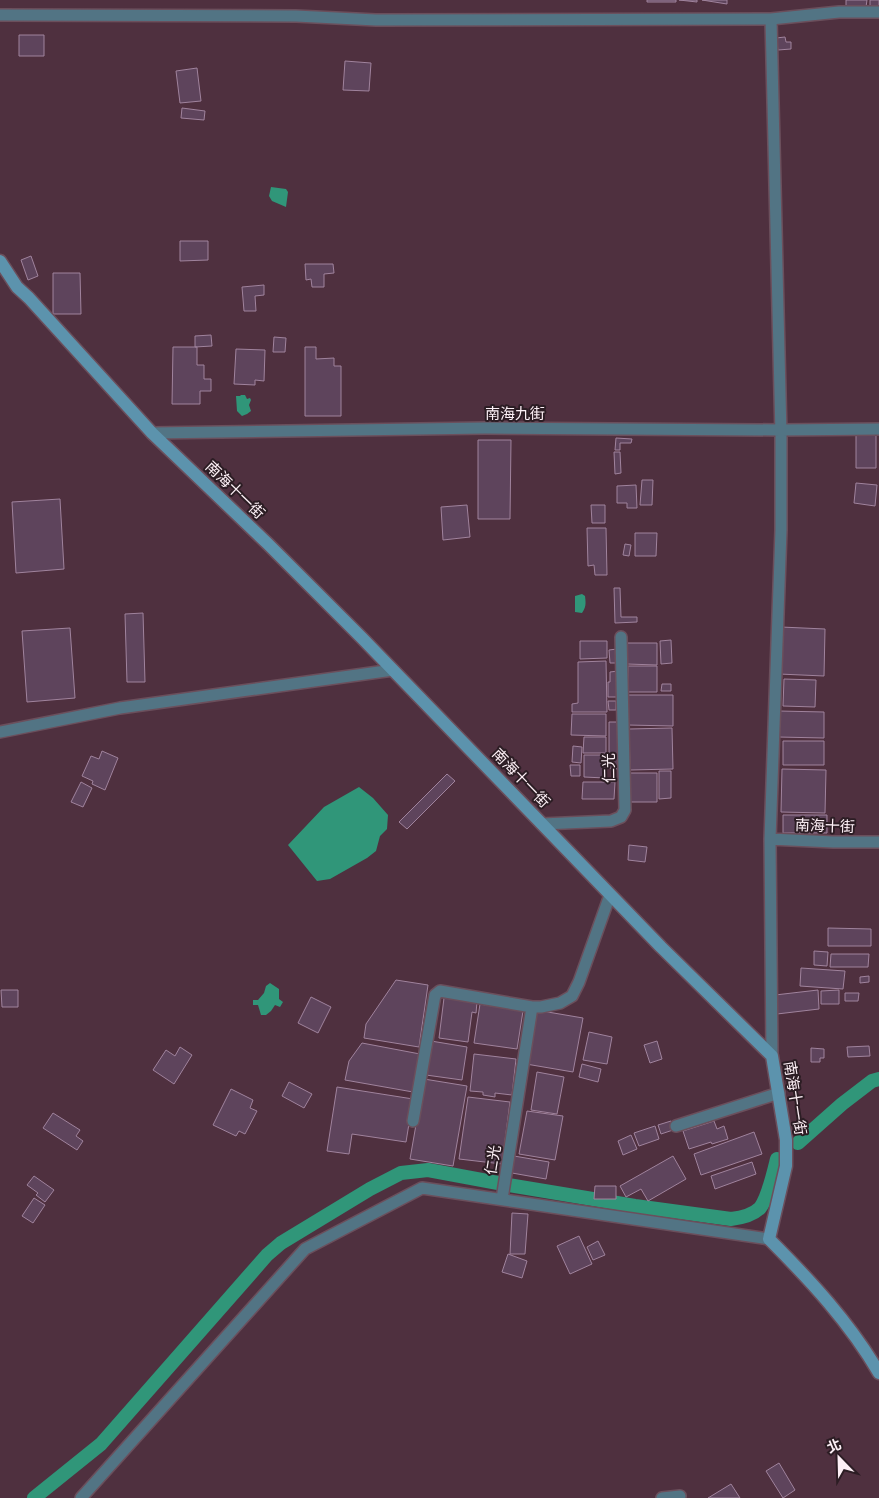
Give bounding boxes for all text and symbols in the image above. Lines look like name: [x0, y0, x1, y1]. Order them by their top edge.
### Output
street label: 南海九街: [485, 405, 545, 423]
street label: 南海十一街: [202, 457, 268, 523]
street label: 南海十一街: [488, 745, 554, 811]
street label: 仁光: [600, 753, 618, 783]
street label: 南海十街: [795, 816, 855, 836]
street label: 南海十一街: [780, 1060, 810, 1136]
street label: 仁光: [482, 1144, 504, 1176]
north arrow: [814, 1433, 864, 1483]
text: 北: [824, 1436, 843, 1456]

